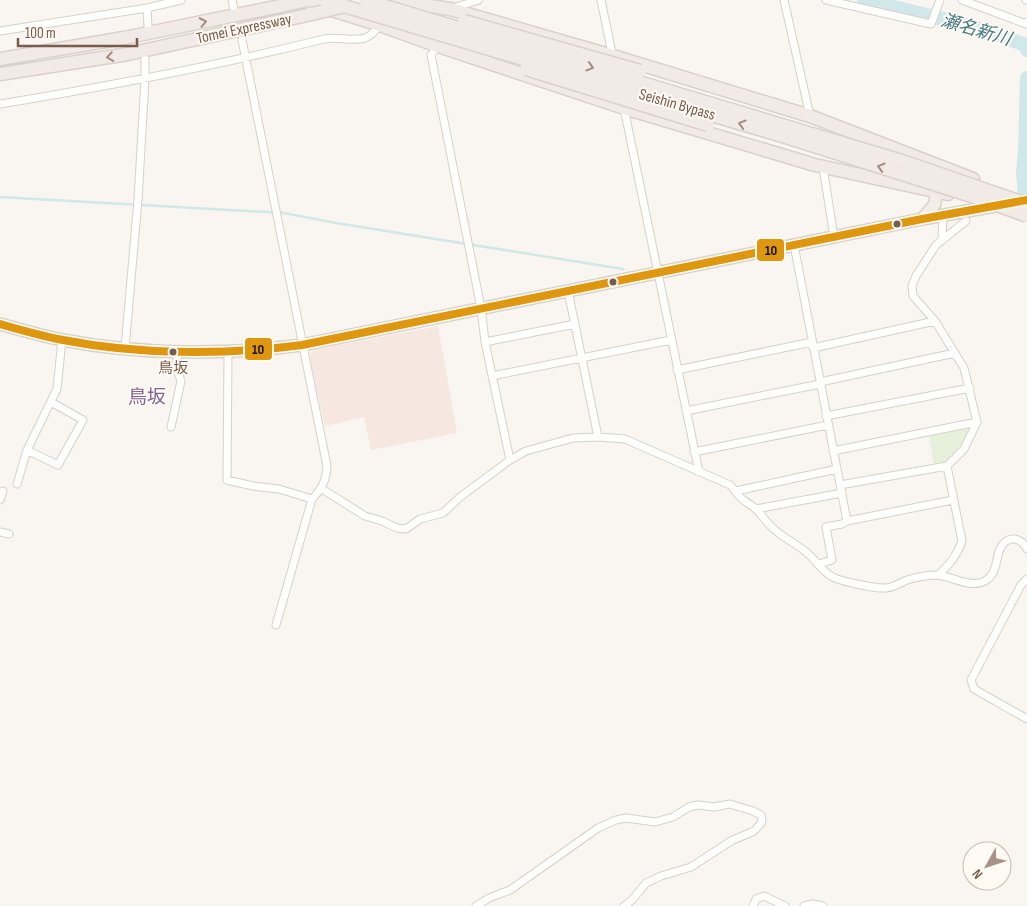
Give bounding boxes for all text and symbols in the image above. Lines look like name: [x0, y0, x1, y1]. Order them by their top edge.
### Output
street label: Tomei Expressway: [195, 10, 293, 48]
water label: 瀬名新川: [939, 10, 1015, 51]
scale bar: [18, 15, 136, 47]
one-way arrow: [198, 17, 207, 28]
text: 100 m: [25, 24, 56, 43]
one-way arrow: [106, 51, 115, 61]
one-way arrow: [585, 61, 593, 71]
street label: Seishin Bypass: [637, 85, 718, 125]
one-way arrow: [739, 120, 747, 130]
one-way arrow: [878, 162, 886, 172]
unlabelled marker: [892, 219, 902, 229]
line badge: 10: [756, 238, 785, 262]
text: 10: [765, 242, 777, 259]
unlabelled marker: [608, 277, 618, 287]
line badge: 10: [244, 337, 273, 361]
text: 10: [252, 341, 264, 358]
marker: 鳥坂: [168, 347, 178, 357]
place label: 鳥坂: [158, 359, 188, 378]
district label: 鳥坂: [128, 386, 166, 409]
north arrow: [962, 841, 1012, 891]
text: N: [969, 866, 986, 882]

